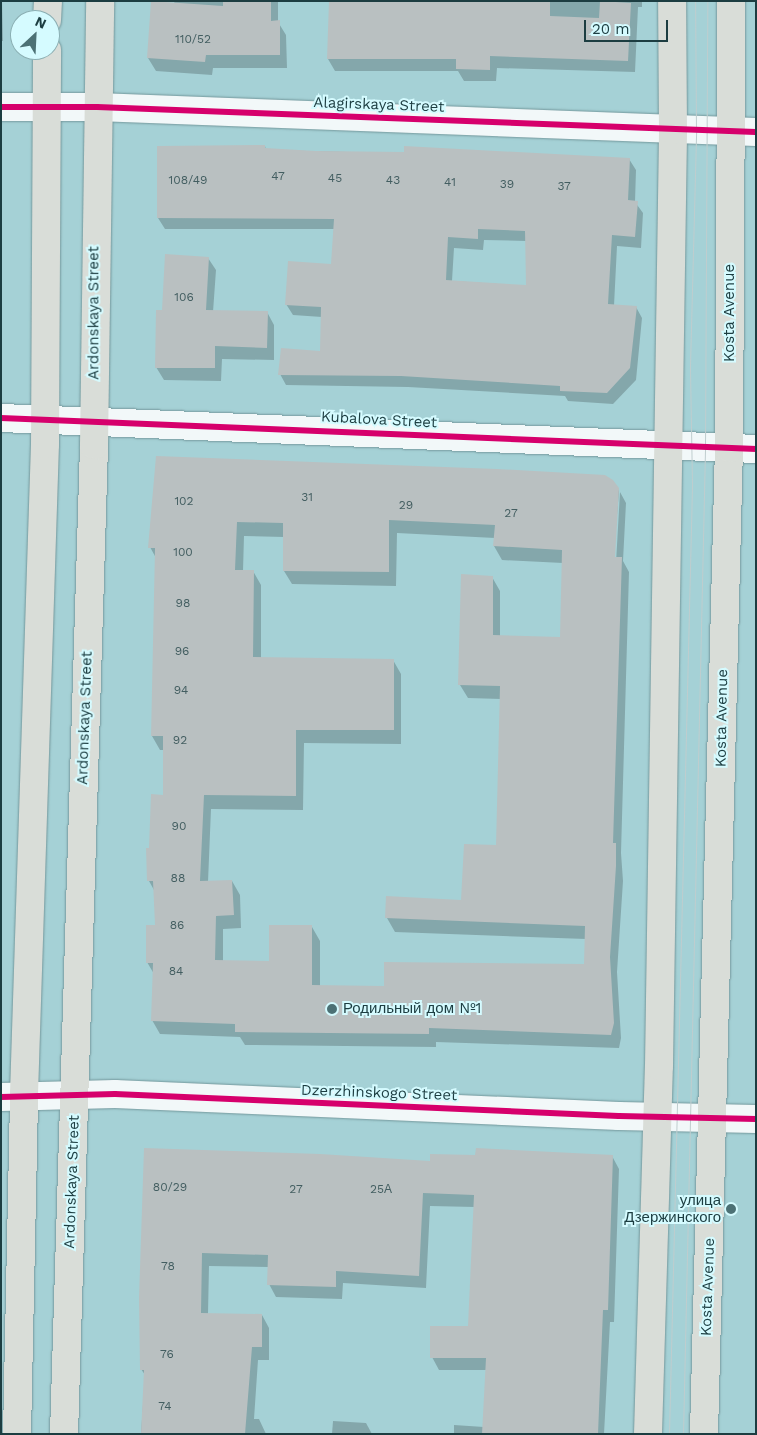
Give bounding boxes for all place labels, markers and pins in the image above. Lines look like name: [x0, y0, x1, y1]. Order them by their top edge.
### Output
place label: Родильный дом №1: [343, 1000, 481, 1018]
marker: Родильный дом №1: [325, 1002, 339, 1016]
place label: улица Дзержинского: [624, 1191, 721, 1226]
marker: улица Дзержинского: [725, 1203, 737, 1215]

